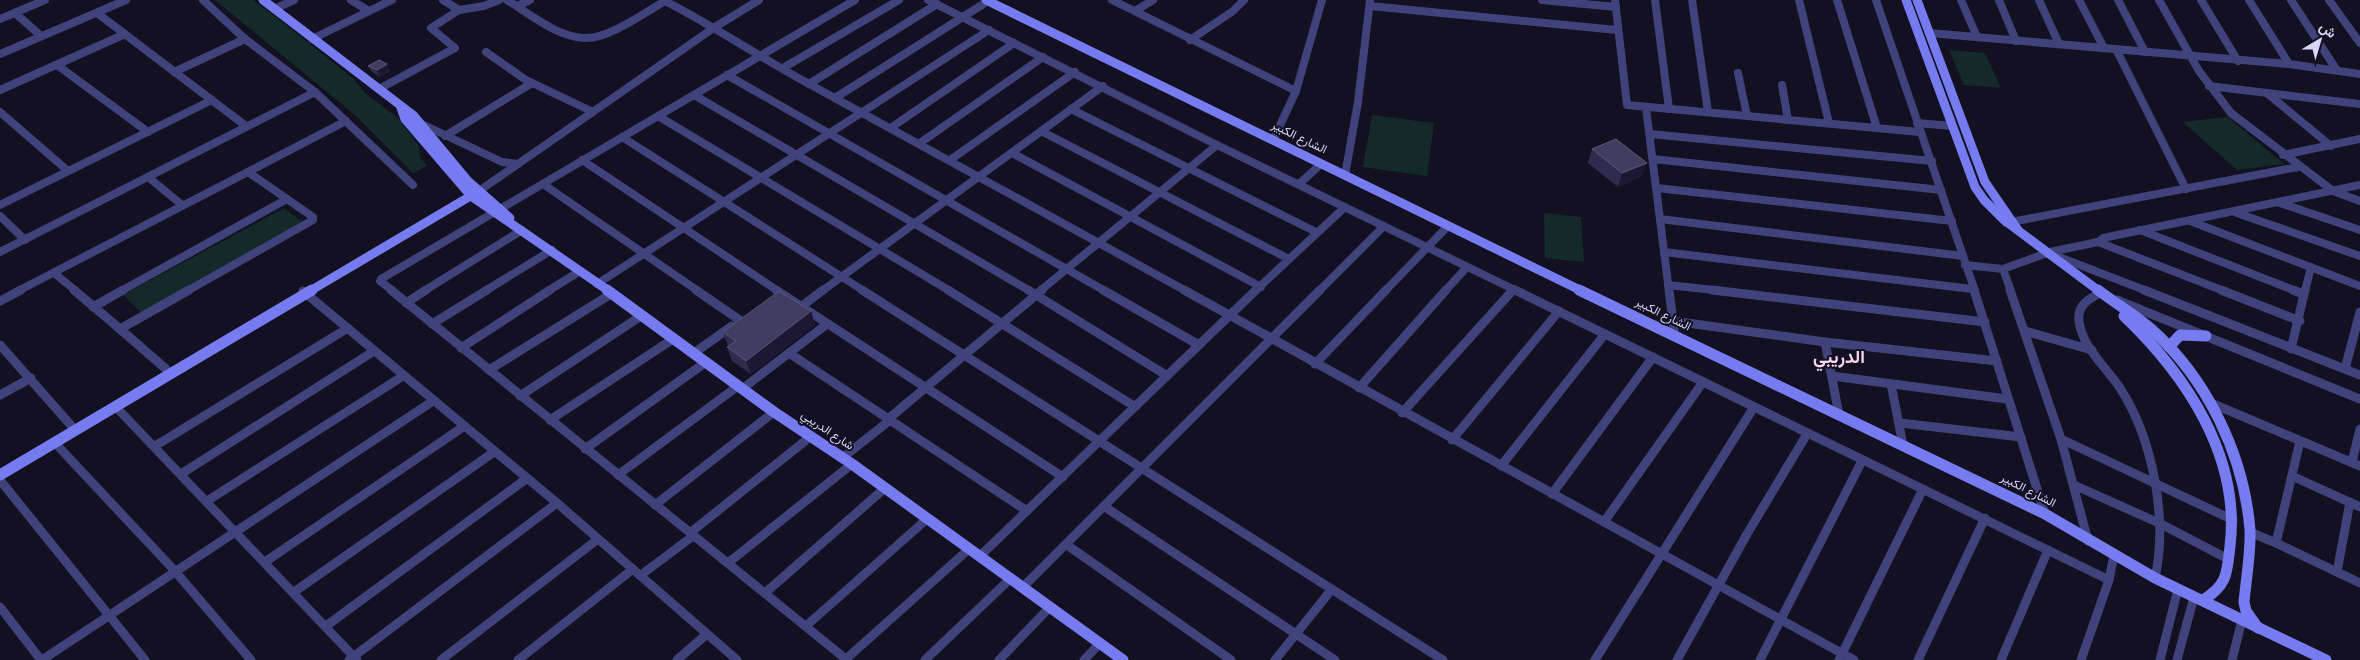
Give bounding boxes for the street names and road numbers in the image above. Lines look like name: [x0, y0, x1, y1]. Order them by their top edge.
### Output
street label: الشارع الكبير: [1268, 117, 1329, 158]
street label: الشارع الكبير: [1632, 294, 1693, 335]
street label: شارع الدريبي: [797, 407, 857, 455]
street label: الشارع الكبير: [1997, 470, 2058, 512]

